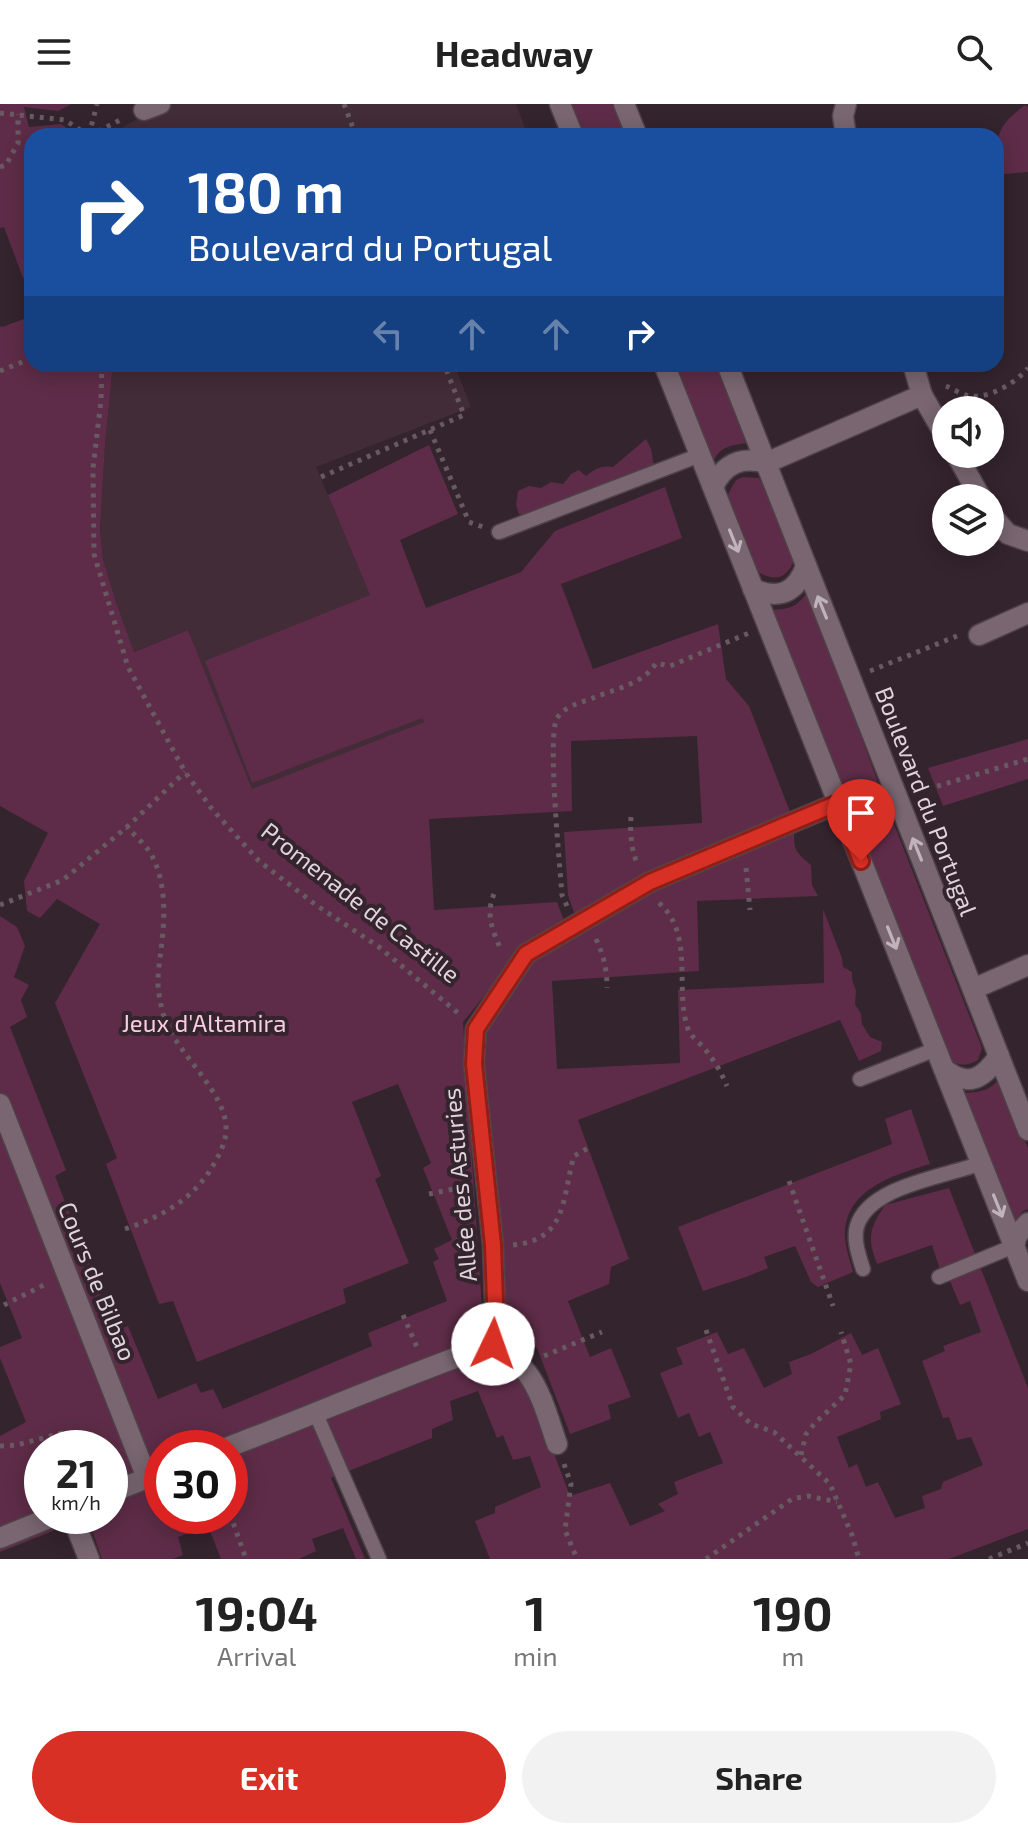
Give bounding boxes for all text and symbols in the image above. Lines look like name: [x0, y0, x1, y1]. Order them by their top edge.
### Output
icon: menu: [32, 30, 76, 74]
icon: search: [952, 30, 996, 74]
text: Headway: [435, 31, 593, 74]
text: 180 m: [188, 157, 344, 224]
icon: right: [56, 160, 160, 264]
text: Boulevard du Portugal: [188, 225, 552, 268]
icon: left: [366, 312, 410, 356]
icon: ahead: [450, 312, 494, 356]
icon: ahead: [534, 312, 578, 356]
icon: right: [618, 312, 662, 356]
map controls: [932, 396, 1004, 556]
button: sound: [932, 396, 1004, 468]
button: layers: [932, 484, 1004, 556]
one-way arrow: [728, 528, 742, 553]
one-way arrow: [814, 595, 828, 620]
street label: Boulevard du Portugal: [870, 682, 984, 920]
pin: [827, 779, 895, 861]
icon: arrive: [839, 791, 883, 835]
street label: Promenade de Castille: [256, 816, 466, 988]
one-way arrow: [909, 837, 924, 862]
one-way arrow: [886, 925, 900, 950]
park label: Jeux d'Altamira: [122, 1008, 286, 1037]
street label: Allée des Asturies: [436, 1087, 482, 1283]
one-way arrow: [992, 1193, 1006, 1218]
street label: Cours de Bilbao: [53, 1197, 143, 1365]
position arrow: [451, 1302, 535, 1386]
speed limit sign: 30: [144, 1430, 248, 1534]
text: 21: [56, 1448, 96, 1496]
text: km/h: [51, 1490, 101, 1514]
text: 19:04: [196, 1583, 318, 1641]
text: 1: [525, 1583, 546, 1641]
text: 190: [753, 1583, 832, 1641]
text: Arrival: [217, 1640, 296, 1671]
text: min: [513, 1640, 558, 1671]
text: m: [781, 1640, 804, 1671]
button: Exit: [32, 1731, 506, 1823]
button: Share: [522, 1731, 996, 1823]

